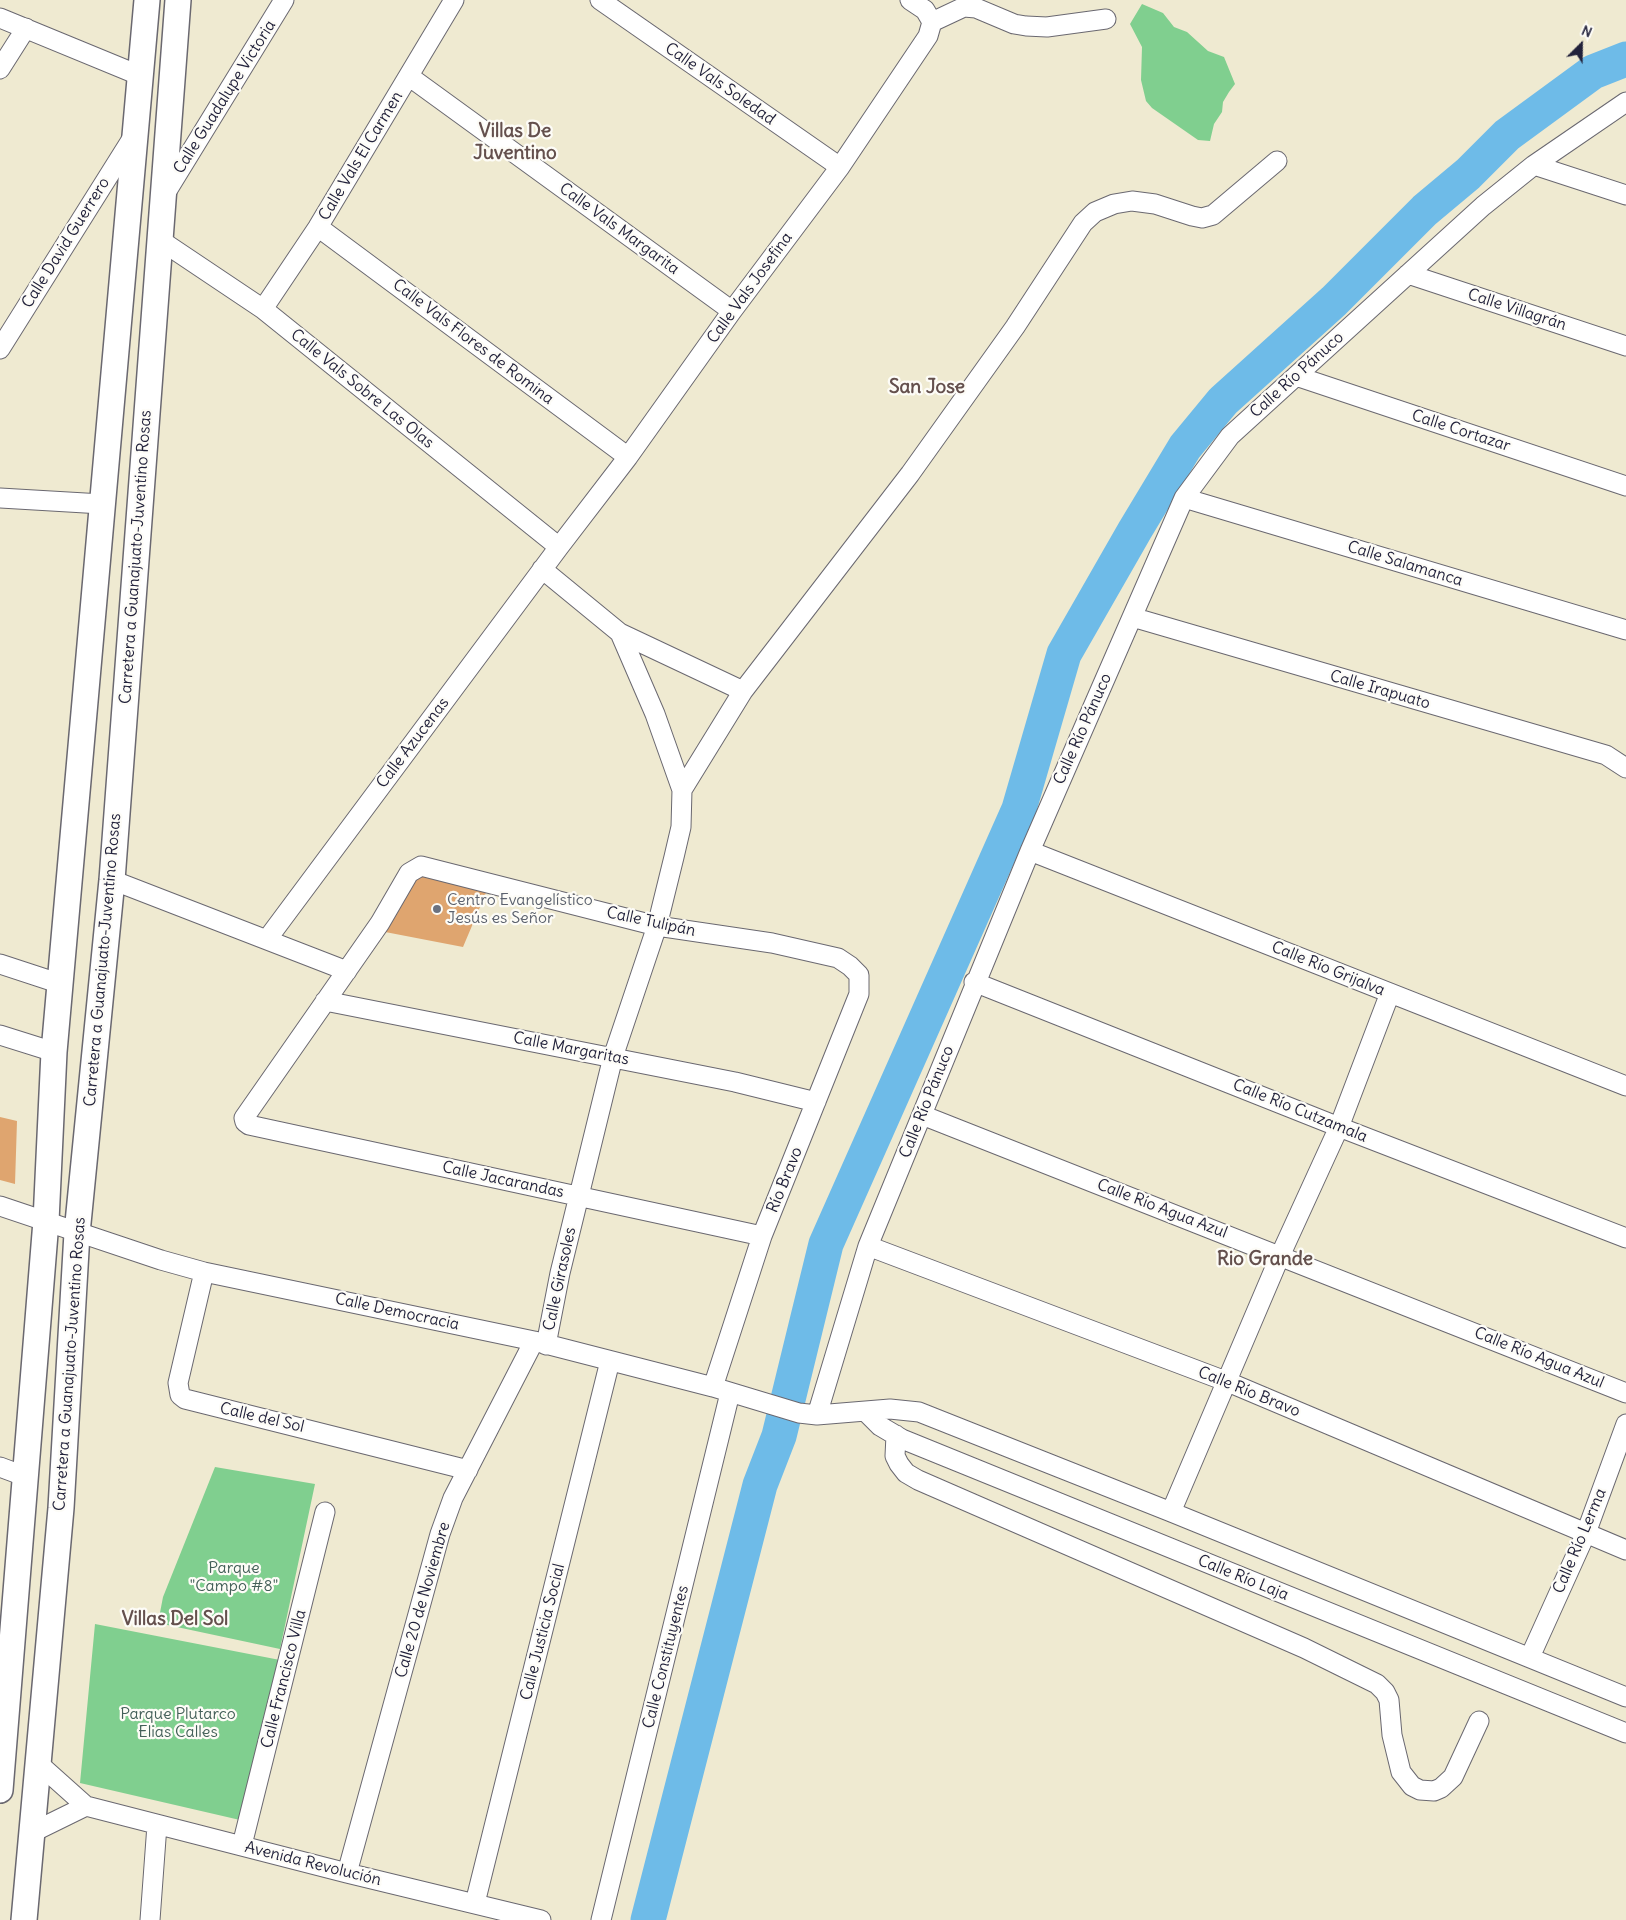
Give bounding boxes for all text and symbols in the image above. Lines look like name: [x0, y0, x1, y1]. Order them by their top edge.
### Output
street label: Calle Guadalupe Victoria: [170, 17, 280, 177]
north arrow: [1556, 20, 1606, 70]
text: N: [1579, 21, 1595, 41]
street label: Calle Vals Soledad: [661, 39, 779, 129]
street label: Calle Vals El Carmen: [315, 88, 407, 224]
district label: Villas De Juventino: [473, 121, 557, 165]
street label: Calle David Guerrero: [18, 174, 114, 312]
street label: Calle Vals Margarita: [555, 179, 683, 279]
street label: Calle Vals Josefina: [703, 229, 797, 347]
street label: Calle Vals Flores de Romina: [389, 275, 557, 409]
street label: Calle Villagrán: [1465, 285, 1569, 335]
street label: Calle Vals Sobre Las Olas: [287, 325, 437, 453]
street label: Calle Río Pánuco: [1246, 328, 1348, 422]
district label: San Jose: [889, 377, 965, 399]
street label: Calle Cortazar: [1409, 406, 1513, 456]
street label: Carretera a Guanajuato-Juventino Rosas: [116, 409, 156, 705]
street label: Calle Salamanca: [1345, 537, 1465, 591]
street label: Calle Irapuato: [1328, 667, 1432, 713]
street label: Calle Río Pánuco: [1050, 671, 1116, 787]
street label: Calle Azucenas: [373, 694, 453, 792]
street label: Carretera a Guanajuato-Juventino Rosas: [81, 813, 125, 1107]
place label: Centro Evangelístico Jesús es Señor: [447, 890, 593, 928]
marker: Centro Evangelístico Jesús es Señor: [431, 903, 443, 915]
street label: Calle Tulipán: [605, 903, 697, 941]
street label: Calle Río Grijalva: [1269, 938, 1387, 1000]
street label: Calle Margaritas: [512, 1028, 630, 1070]
street label: Calle Río Pánuco: [896, 1043, 958, 1161]
street label: Calle Río Cutzamala: [1230, 1075, 1370, 1147]
street label: Río Bravo: [763, 1144, 807, 1216]
street label: Calle Jacarandas: [440, 1158, 566, 1202]
street label: Calle Río Agua Azul: [1094, 1175, 1230, 1243]
street label: Carretera a Guanajuato-Juventino Rosas: [50, 1216, 90, 1512]
street label: Calle Girasoles: [540, 1225, 580, 1333]
district label: Rio Grande: [1217, 1249, 1313, 1271]
street label: Calle Democracia: [333, 1289, 461, 1335]
street label: Calle Río Agua Azul: [1471, 1323, 1607, 1393]
street label: Calle Río Bravo: [1195, 1363, 1303, 1421]
street label: Calle del Sol: [218, 1399, 306, 1437]
street label: Calle Río Lerma: [1549, 1486, 1611, 1596]
street label: Calle 20 de Noviembre: [392, 1520, 454, 1680]
street label: Calle Río Laja: [1195, 1551, 1291, 1605]
park label: Parque "Campo #8": [190, 1558, 278, 1596]
street label: Calle Justicia Social: [517, 1562, 569, 1702]
street label: Calle Constituyentes: [639, 1584, 693, 1730]
street label: Calle Francisco Villa: [258, 1608, 310, 1750]
district label: Villas Del Sol: [122, 1609, 228, 1631]
park label: Parque Plutarco Elias Calles: [120, 1704, 236, 1742]
street label: Avenida Revolución: [243, 1838, 383, 1890]

